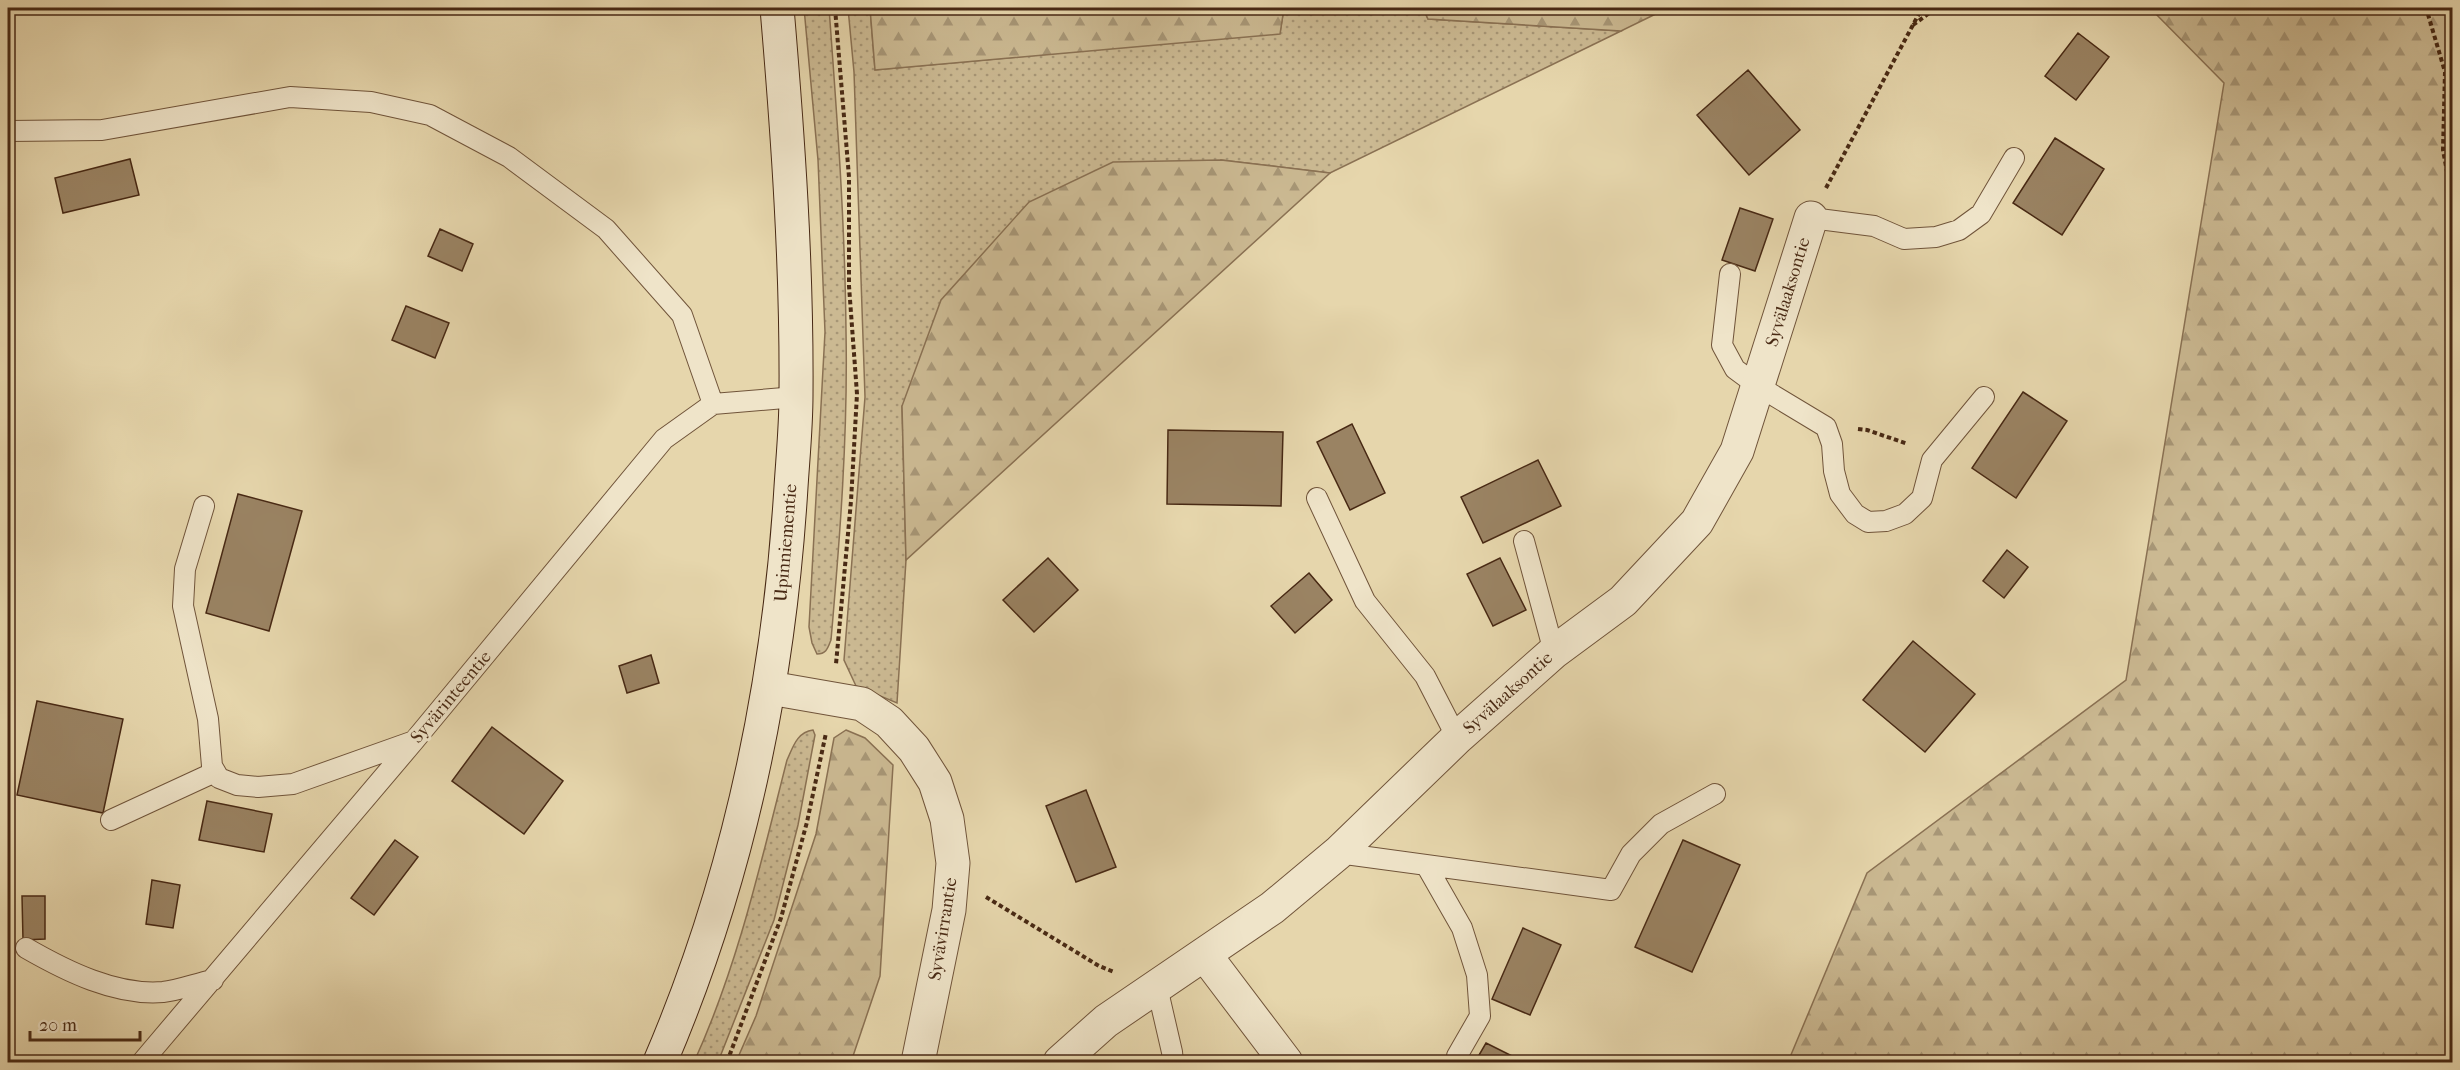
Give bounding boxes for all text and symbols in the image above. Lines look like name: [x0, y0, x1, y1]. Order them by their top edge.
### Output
street label: Syvälaaksontie: [1761, 235, 1815, 349]
street label: Upinniementie: [770, 483, 802, 603]
street label: Syvärinteentie: [406, 646, 496, 747]
street label: Syvälaaksontie: [1459, 647, 1557, 739]
street label: Syvävirrantie: [924, 876, 962, 982]
scale bar: [30, 1004, 140, 1042]
text: 20 m: [39, 1015, 77, 1036]

